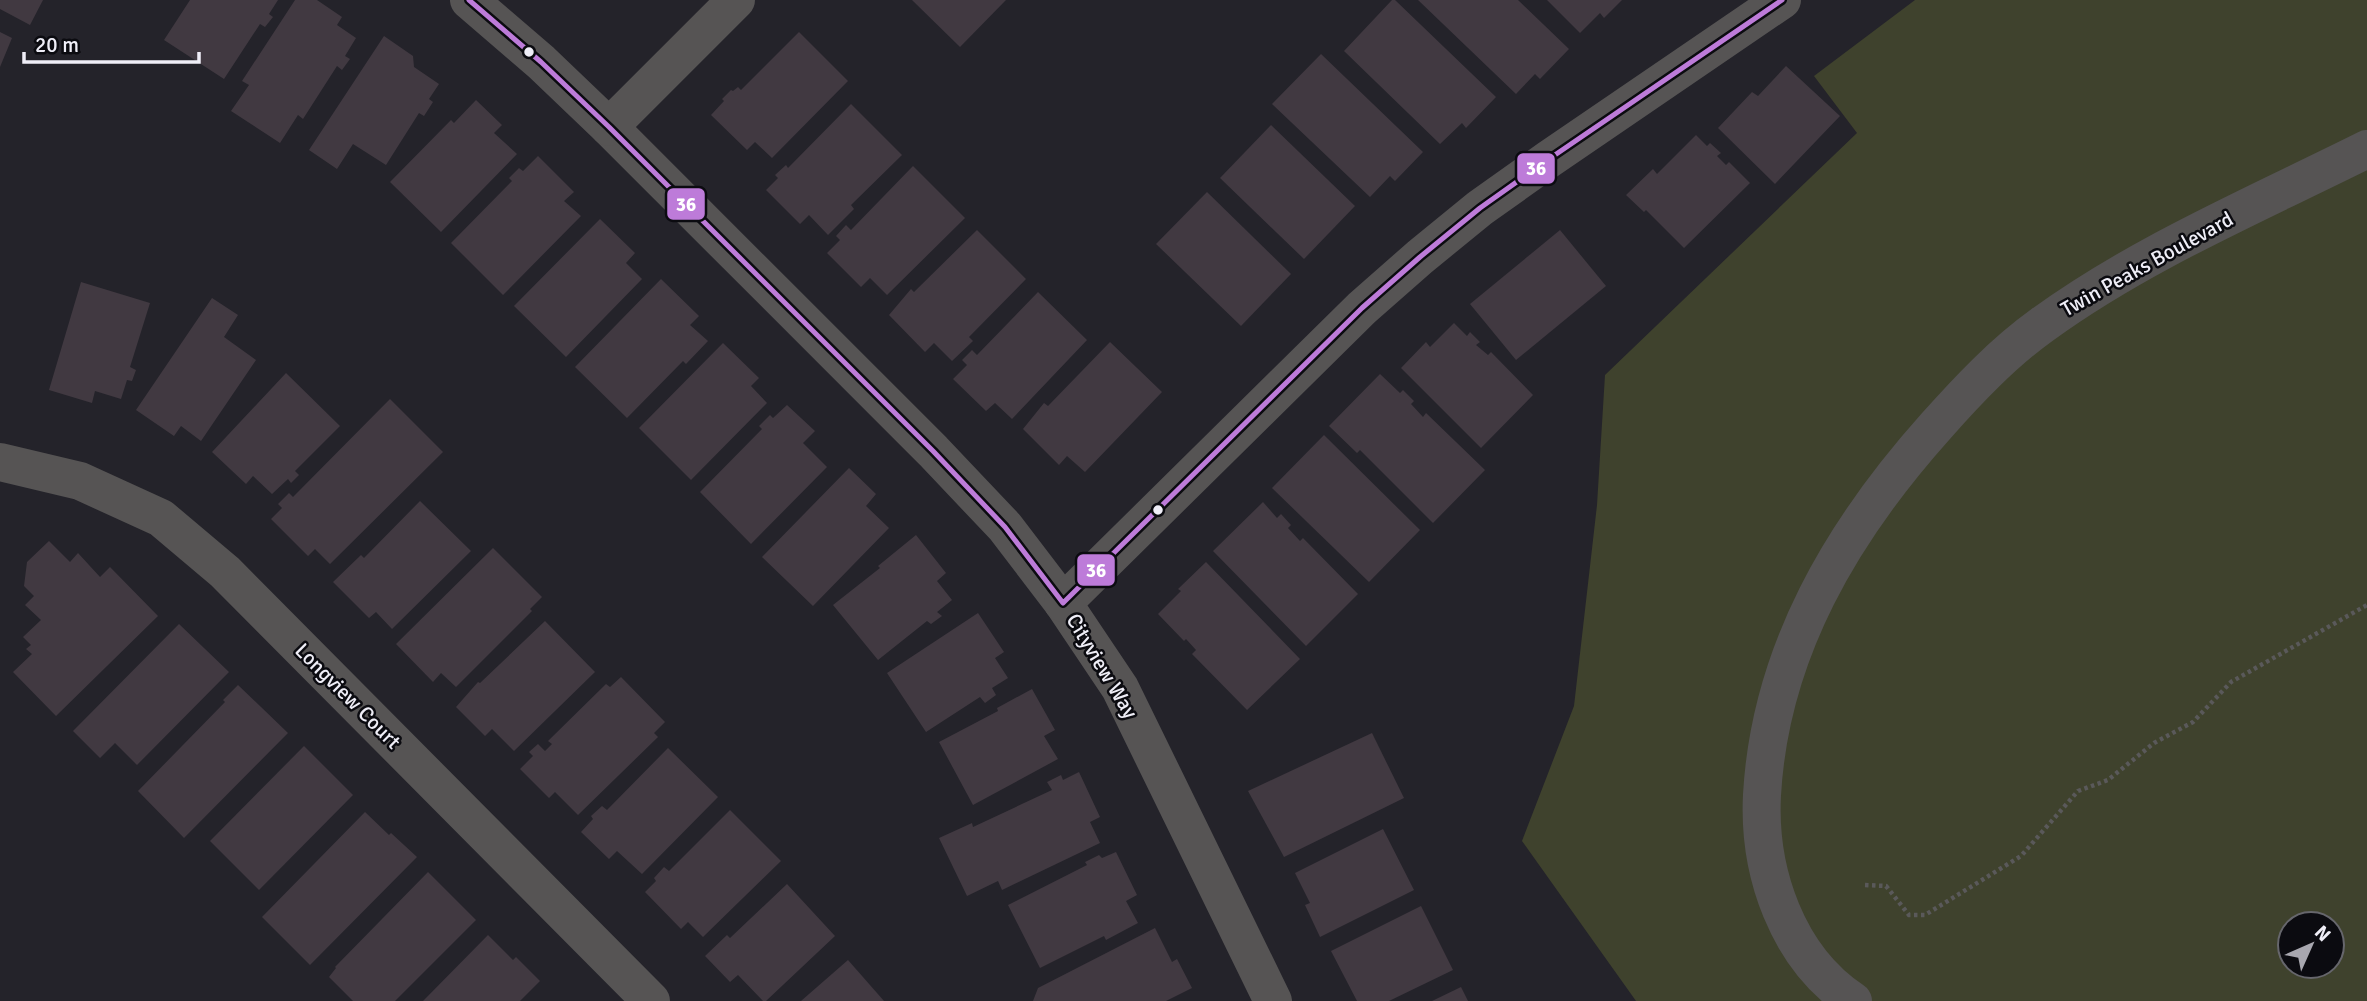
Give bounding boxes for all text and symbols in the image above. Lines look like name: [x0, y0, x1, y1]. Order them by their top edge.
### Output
scale bar: [24, 21, 200, 65]
text: 20 m: [35, 32, 79, 58]
unlabelled marker: [522, 45, 536, 59]
line badge: 36: [1516, 152, 1556, 185]
text: 36: [1526, 157, 1546, 181]
line badge: 36: [666, 187, 706, 221]
text: 36: [676, 193, 696, 217]
street label: Twin Peaks Boulevard: [2056, 206, 2238, 322]
unlabelled marker: [1151, 503, 1165, 517]
line badge: 36: [1076, 553, 1116, 587]
text: 36: [1086, 559, 1106, 583]
street label: Cityview Way: [1061, 609, 1144, 723]
street label: Longview Court: [290, 638, 406, 754]
north arrow: [2276, 910, 2346, 980]
text: N: [2309, 921, 2335, 947]

